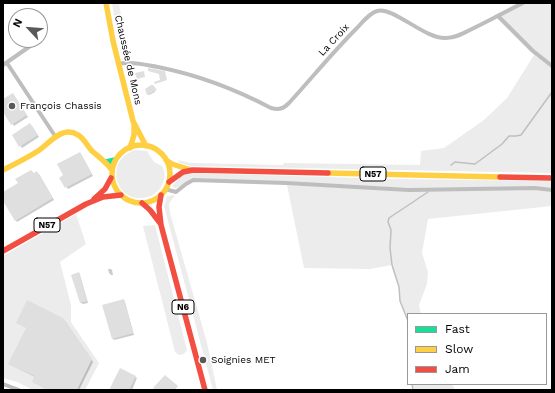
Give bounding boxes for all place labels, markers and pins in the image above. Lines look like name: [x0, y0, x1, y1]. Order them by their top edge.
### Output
place label: François Chassis: [20, 100, 102, 112]
marker: François Chassis: [7, 101, 17, 111]
place label: Soignies MET: [211, 354, 276, 366]
marker: Soignies MET: [198, 355, 208, 365]

